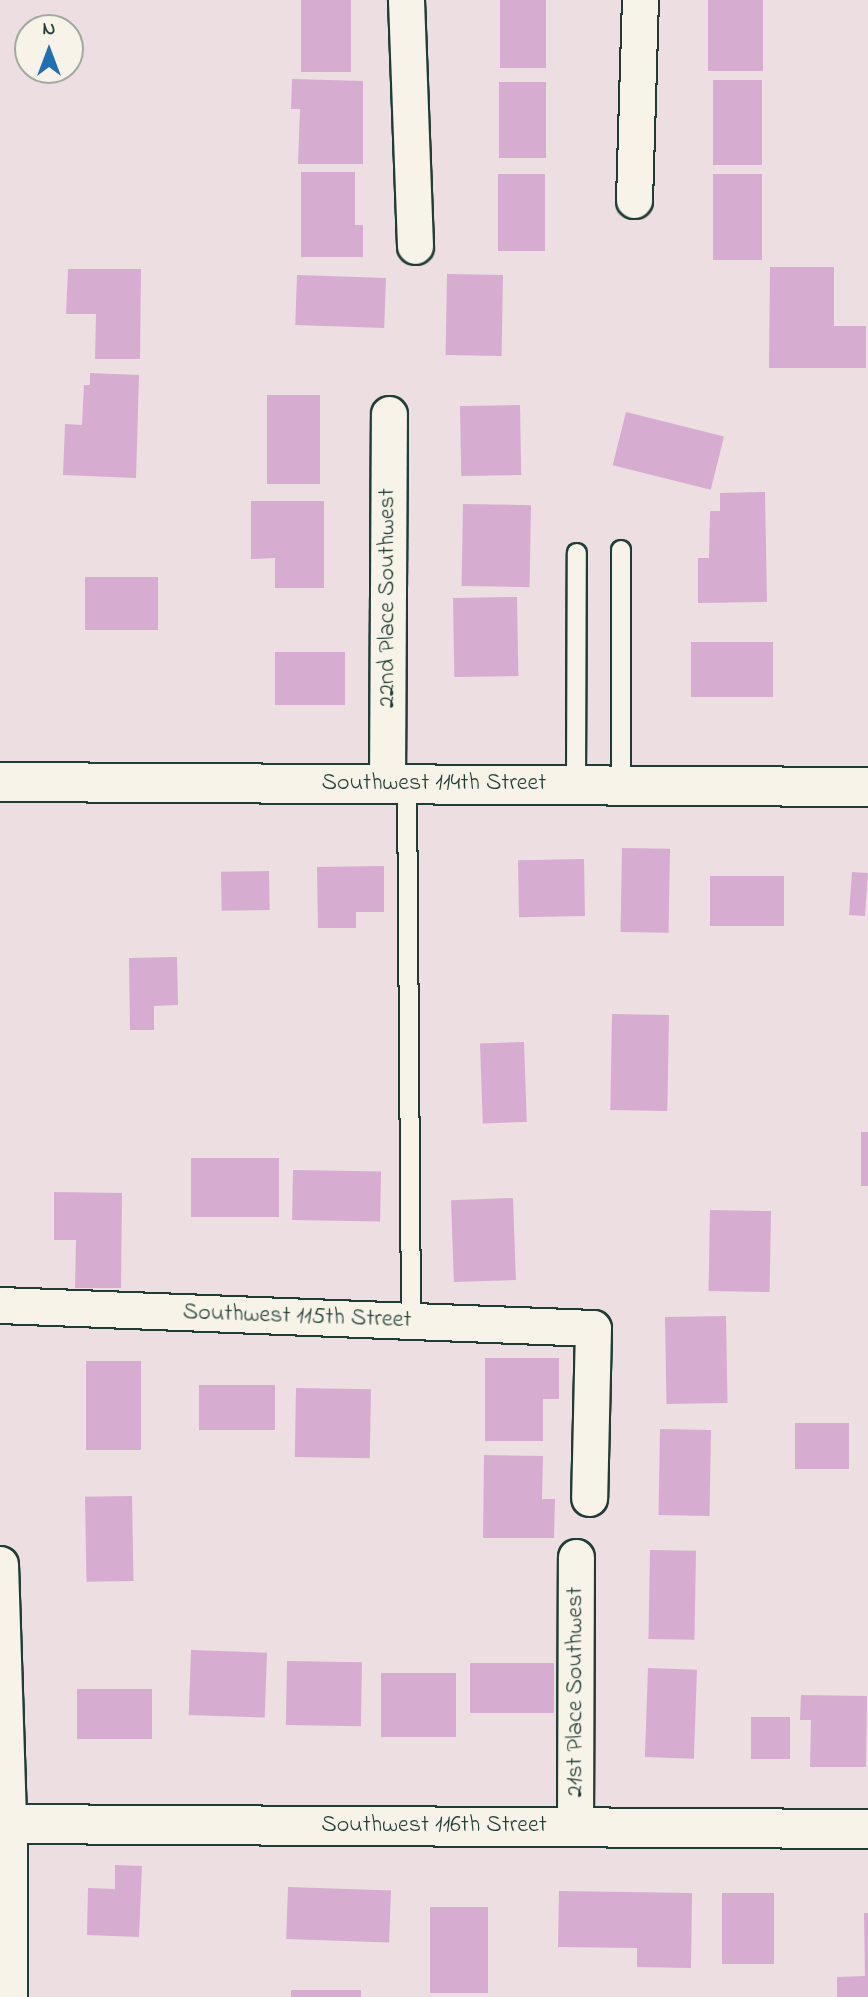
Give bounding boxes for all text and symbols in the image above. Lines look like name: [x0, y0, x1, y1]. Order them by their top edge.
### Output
north arrow: [14, 14, 84, 84]
text: N: [43, 16, 55, 43]
street label: 22nd Place Southwest: [374, 488, 402, 708]
street label: Southwest 114th Street: [322, 770, 546, 798]
street label: Southwest 115th Street: [182, 1299, 412, 1335]
street label: 21st Place Southwest: [562, 1587, 590, 1797]
street label: Southwest 116th Street: [321, 1812, 547, 1840]

